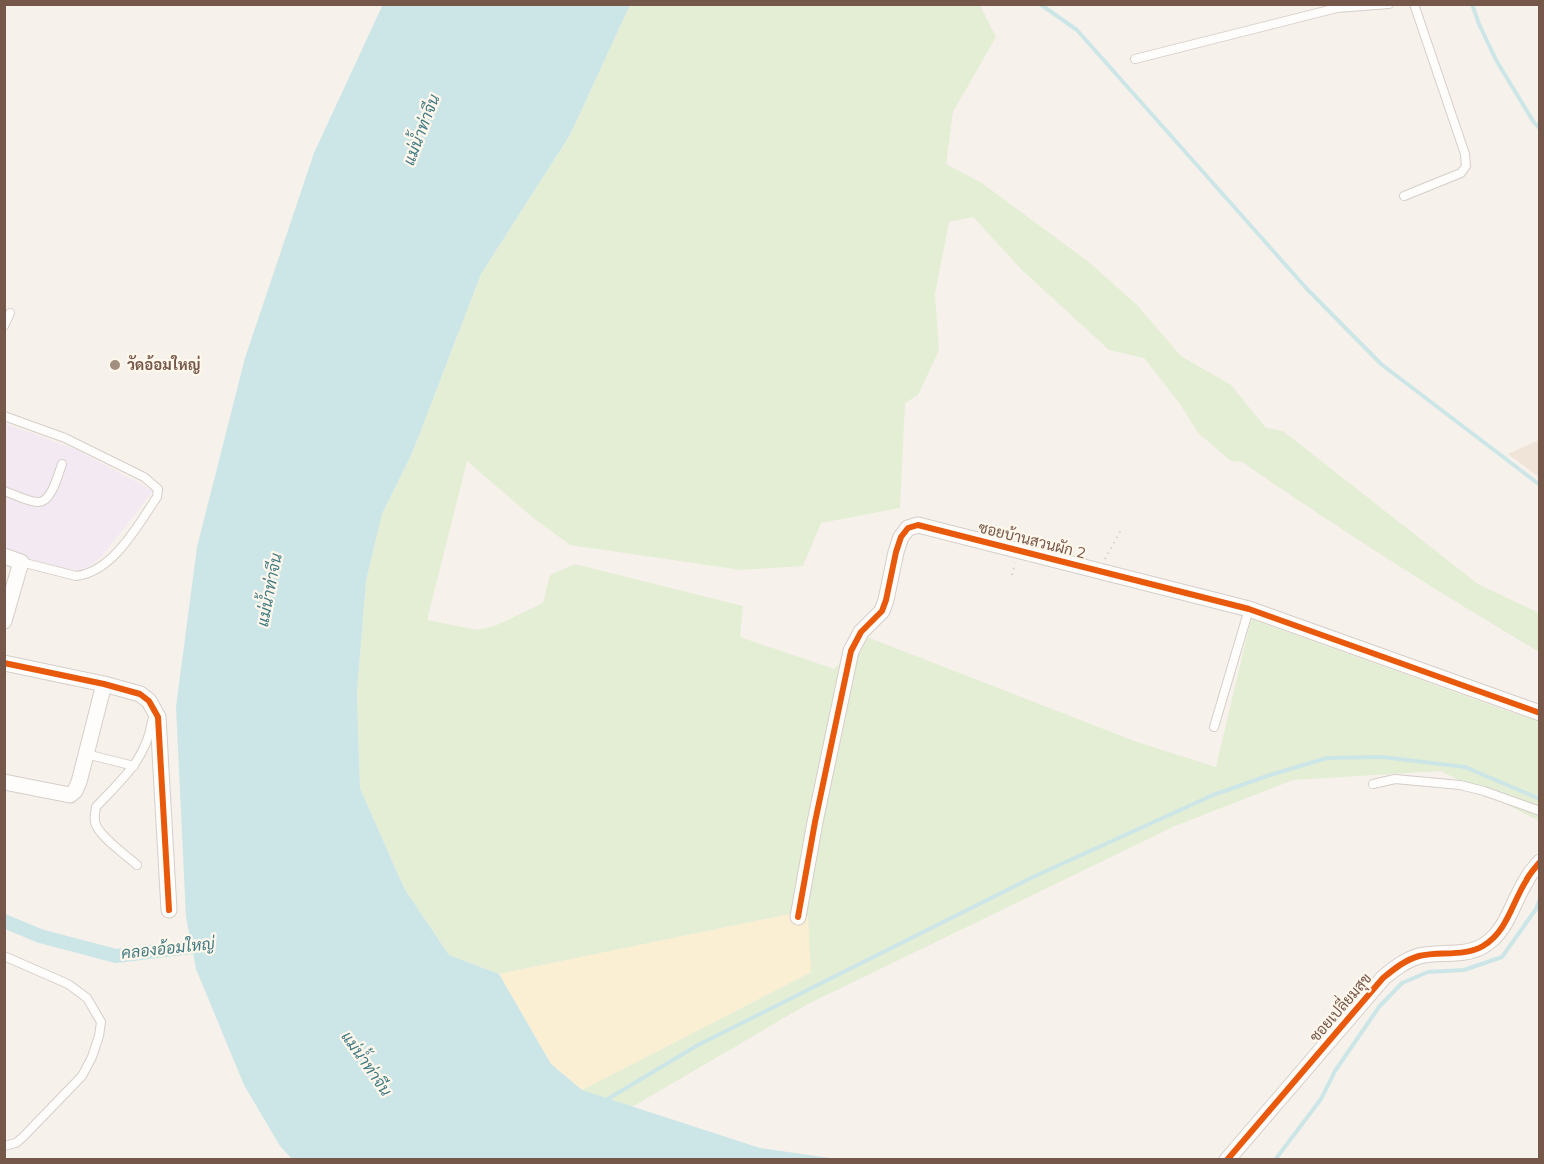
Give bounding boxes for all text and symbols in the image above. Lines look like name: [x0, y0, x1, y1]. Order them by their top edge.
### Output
water label: แม่น้ำท่าจีน: [400, 92, 444, 168]
place label: วัดอ้อมใหญ่: [127, 356, 200, 374]
marker: วัดอ้อมใหญ่: [108, 358, 122, 372]
street label: ซอยบ้านสวนผัก 2: [976, 519, 1088, 563]
water label: แม่น้ำท่าจีน: [253, 552, 287, 628]
water label: คลองอ้อมใหญ่: [120, 935, 216, 963]
street label: ซอยเปลี่ยมสุข: [1306, 970, 1376, 1046]
water label: แม่น้ำท่าจีน: [337, 1028, 395, 1100]

